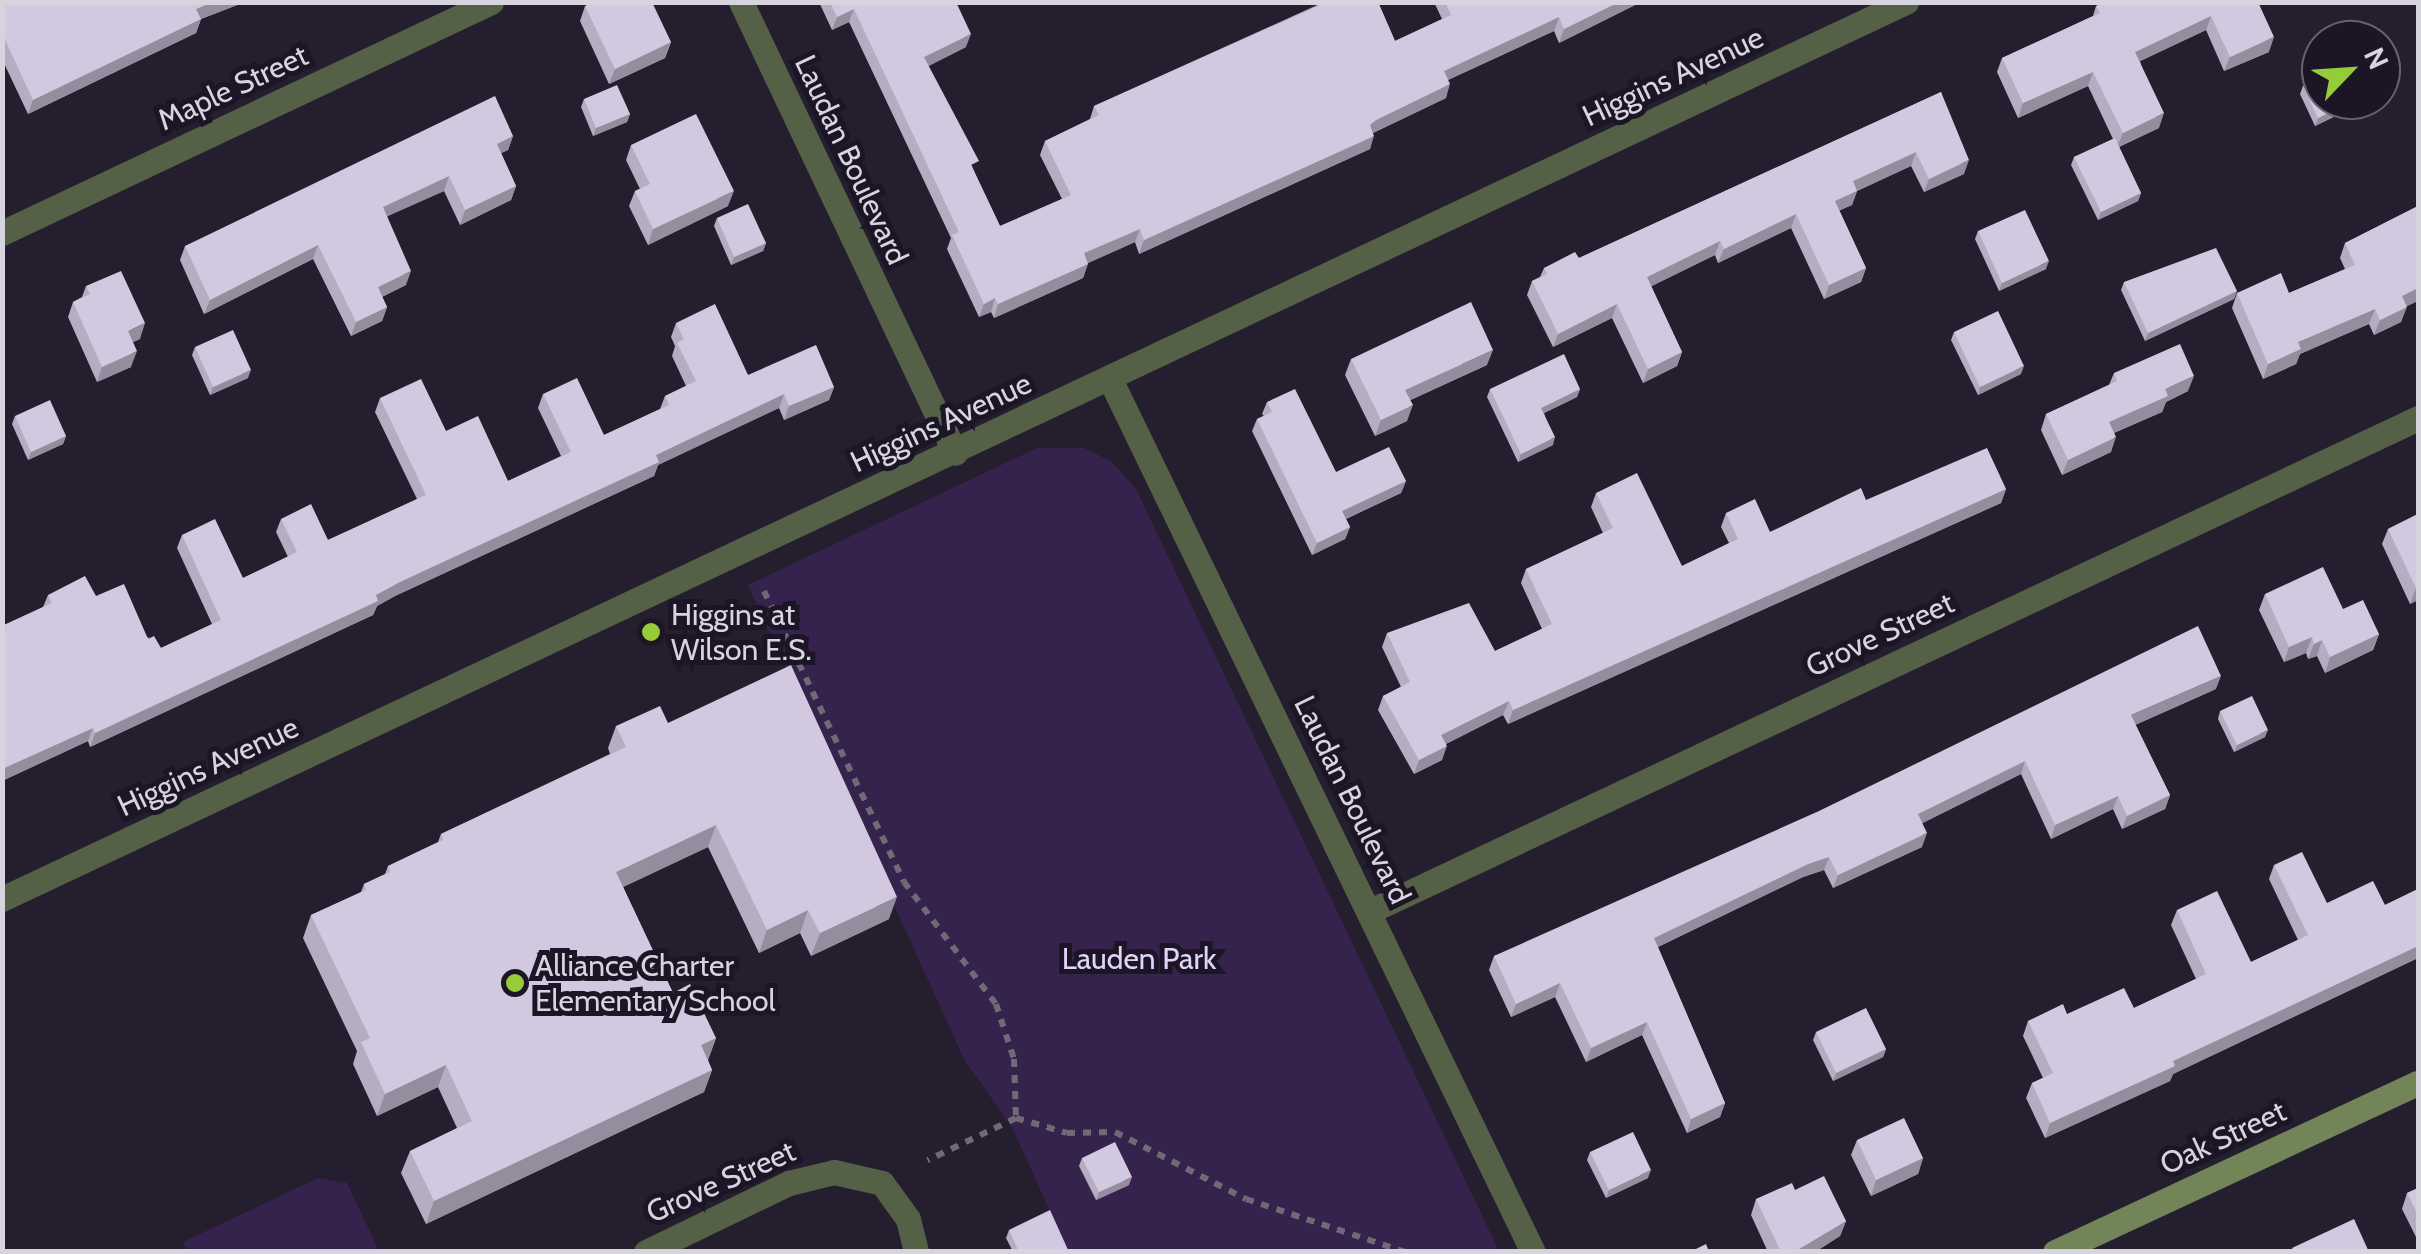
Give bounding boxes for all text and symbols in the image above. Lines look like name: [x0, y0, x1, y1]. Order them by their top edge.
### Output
street label: Higgins Avenue: [1577, 19, 1769, 135]
north arrow: [2301, 20, 2401, 120]
street label: Maple Street: [152, 38, 314, 138]
text: N: [2357, 42, 2396, 74]
street label: Laudan Boulevard: [787, 50, 915, 270]
street label: Higgins Avenue: [845, 365, 1037, 481]
street label: Grove Street: [1800, 585, 1960, 685]
place label: Higgins at Wilson E.S.: [671, 597, 812, 668]
marker: Higgins at Wilson E.S.: [640, 621, 662, 643]
street label: Laudan Boulevard: [1286, 690, 1418, 910]
street label: Higgins Avenue: [112, 709, 304, 825]
park label: Lauden Park: [1062, 941, 1216, 977]
place label: Alliance Charter Elementary School: [535, 948, 775, 1018]
marker: Alliance Charter Elementary School: [504, 972, 526, 994]
street label: Oak Street: [2154, 1093, 2292, 1183]
street label: Grove Street: [641, 1133, 801, 1231]

